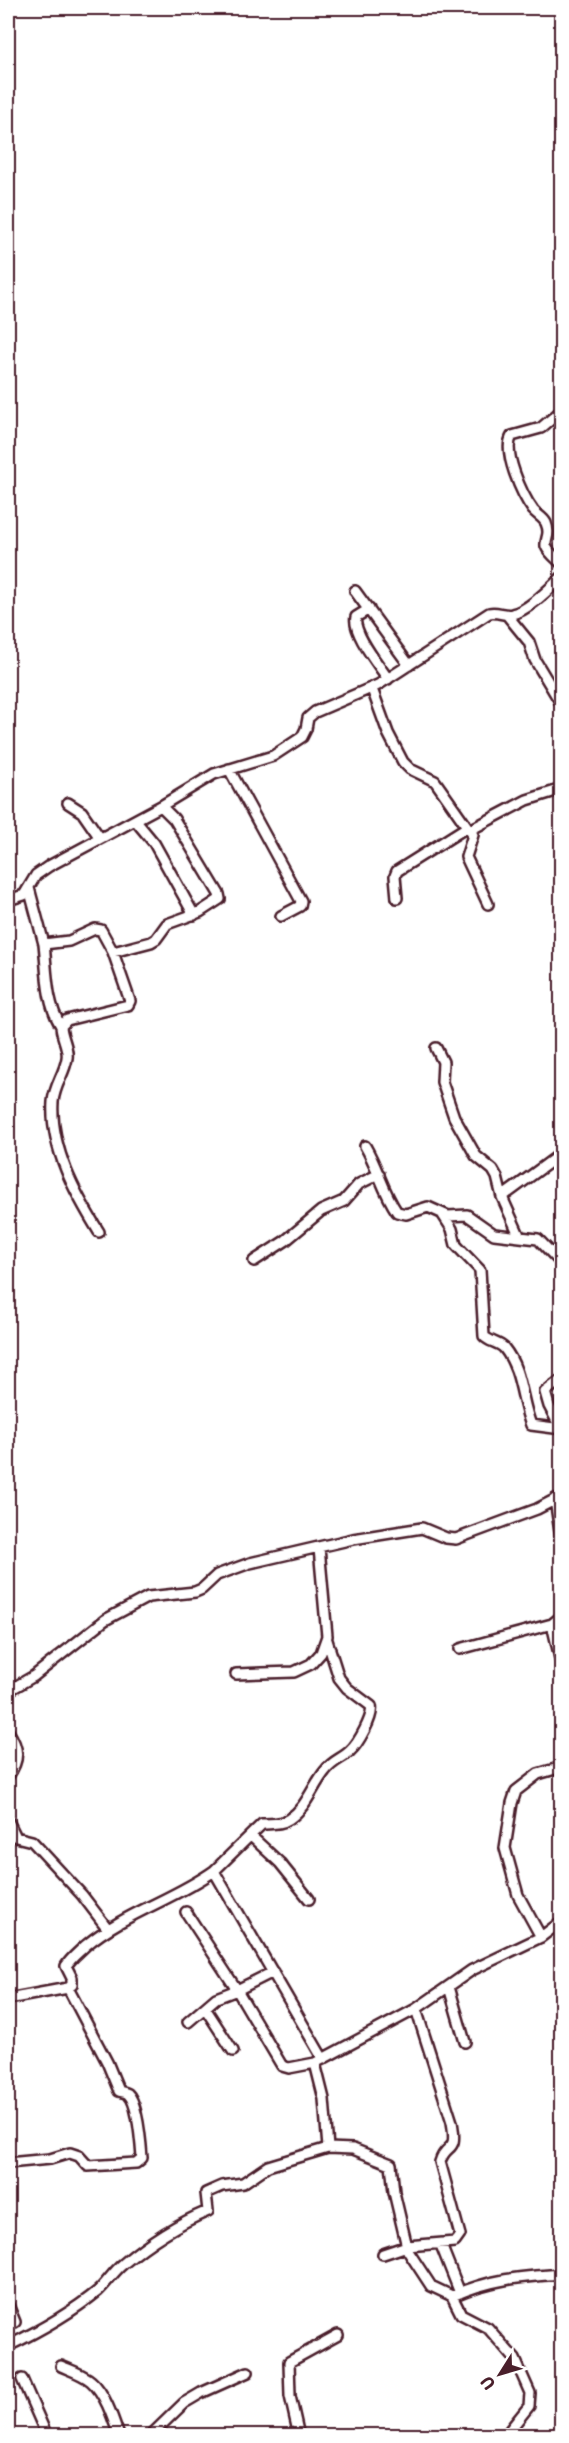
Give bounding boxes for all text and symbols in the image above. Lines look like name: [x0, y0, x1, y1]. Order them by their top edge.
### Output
north arrow: [470, 2344, 530, 2404]
text: U: [474, 2372, 500, 2396]

